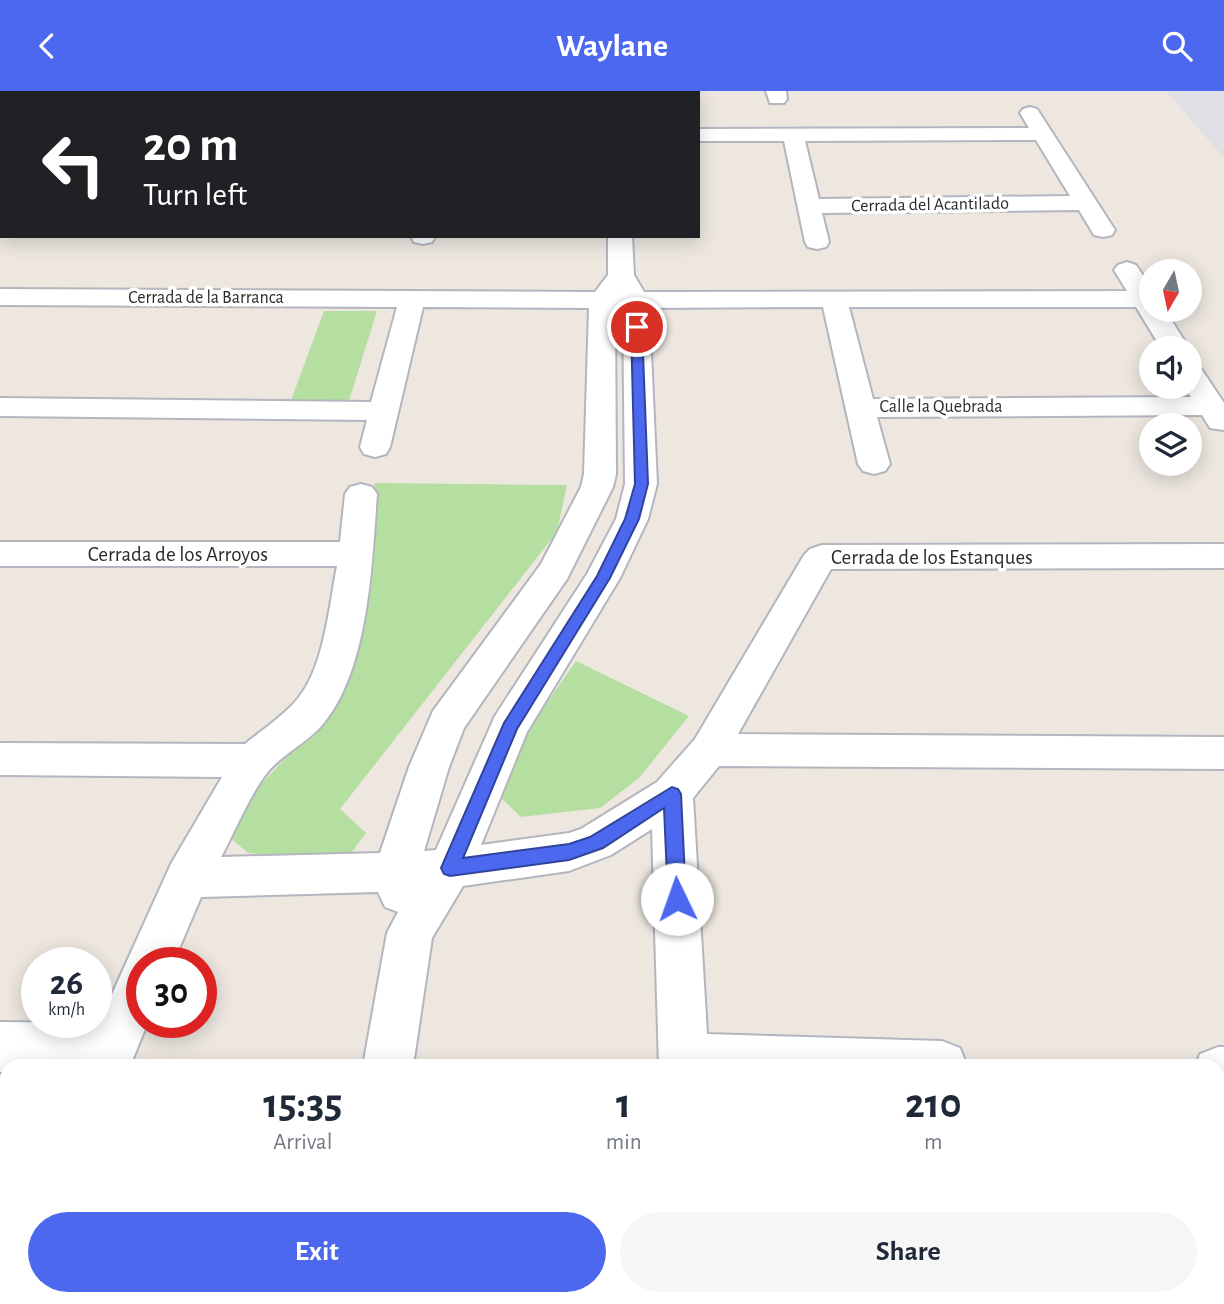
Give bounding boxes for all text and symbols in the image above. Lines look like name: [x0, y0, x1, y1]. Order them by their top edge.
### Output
icon: back: [28, 27, 66, 65]
icon: search: [1158, 27, 1196, 65]
text: Waylane: [556, 30, 668, 62]
icon: left: [28, 119, 119, 210]
text: 20 m: [143, 121, 239, 170]
text: Turn left: [143, 179, 247, 211]
street label: Cerrada del Acantilado: [851, 195, 1009, 215]
north arrow: [1139, 259, 1202, 322]
map controls: [1139, 259, 1202, 476]
street label: Cerrada de la Barranca: [128, 289, 284, 307]
pin: [607, 297, 667, 357]
icon: arrive: [618, 308, 656, 346]
button: sound: [1139, 336, 1202, 399]
street label: Calle la Quebrada: [879, 398, 1003, 416]
button: layers: [1139, 413, 1202, 476]
street label: Cerrada de los Arroyos: [88, 544, 268, 565]
street label: Cerrada de los Estanques: [831, 547, 1033, 568]
position arrow: [640, 862, 714, 936]
speed limit sign: 30: [126, 947, 217, 1038]
text: 26: [50, 966, 83, 1001]
text: km/h: [48, 1001, 85, 1019]
text: 15:35: [263, 1083, 342, 1125]
text: 1: [616, 1083, 631, 1125]
text: 210: [905, 1083, 962, 1125]
text: Arrival: [273, 1131, 332, 1154]
text: min: [606, 1131, 642, 1154]
text: m: [924, 1131, 942, 1154]
button: Exit: [28, 1212, 606, 1292]
button: Share: [620, 1212, 1197, 1292]

